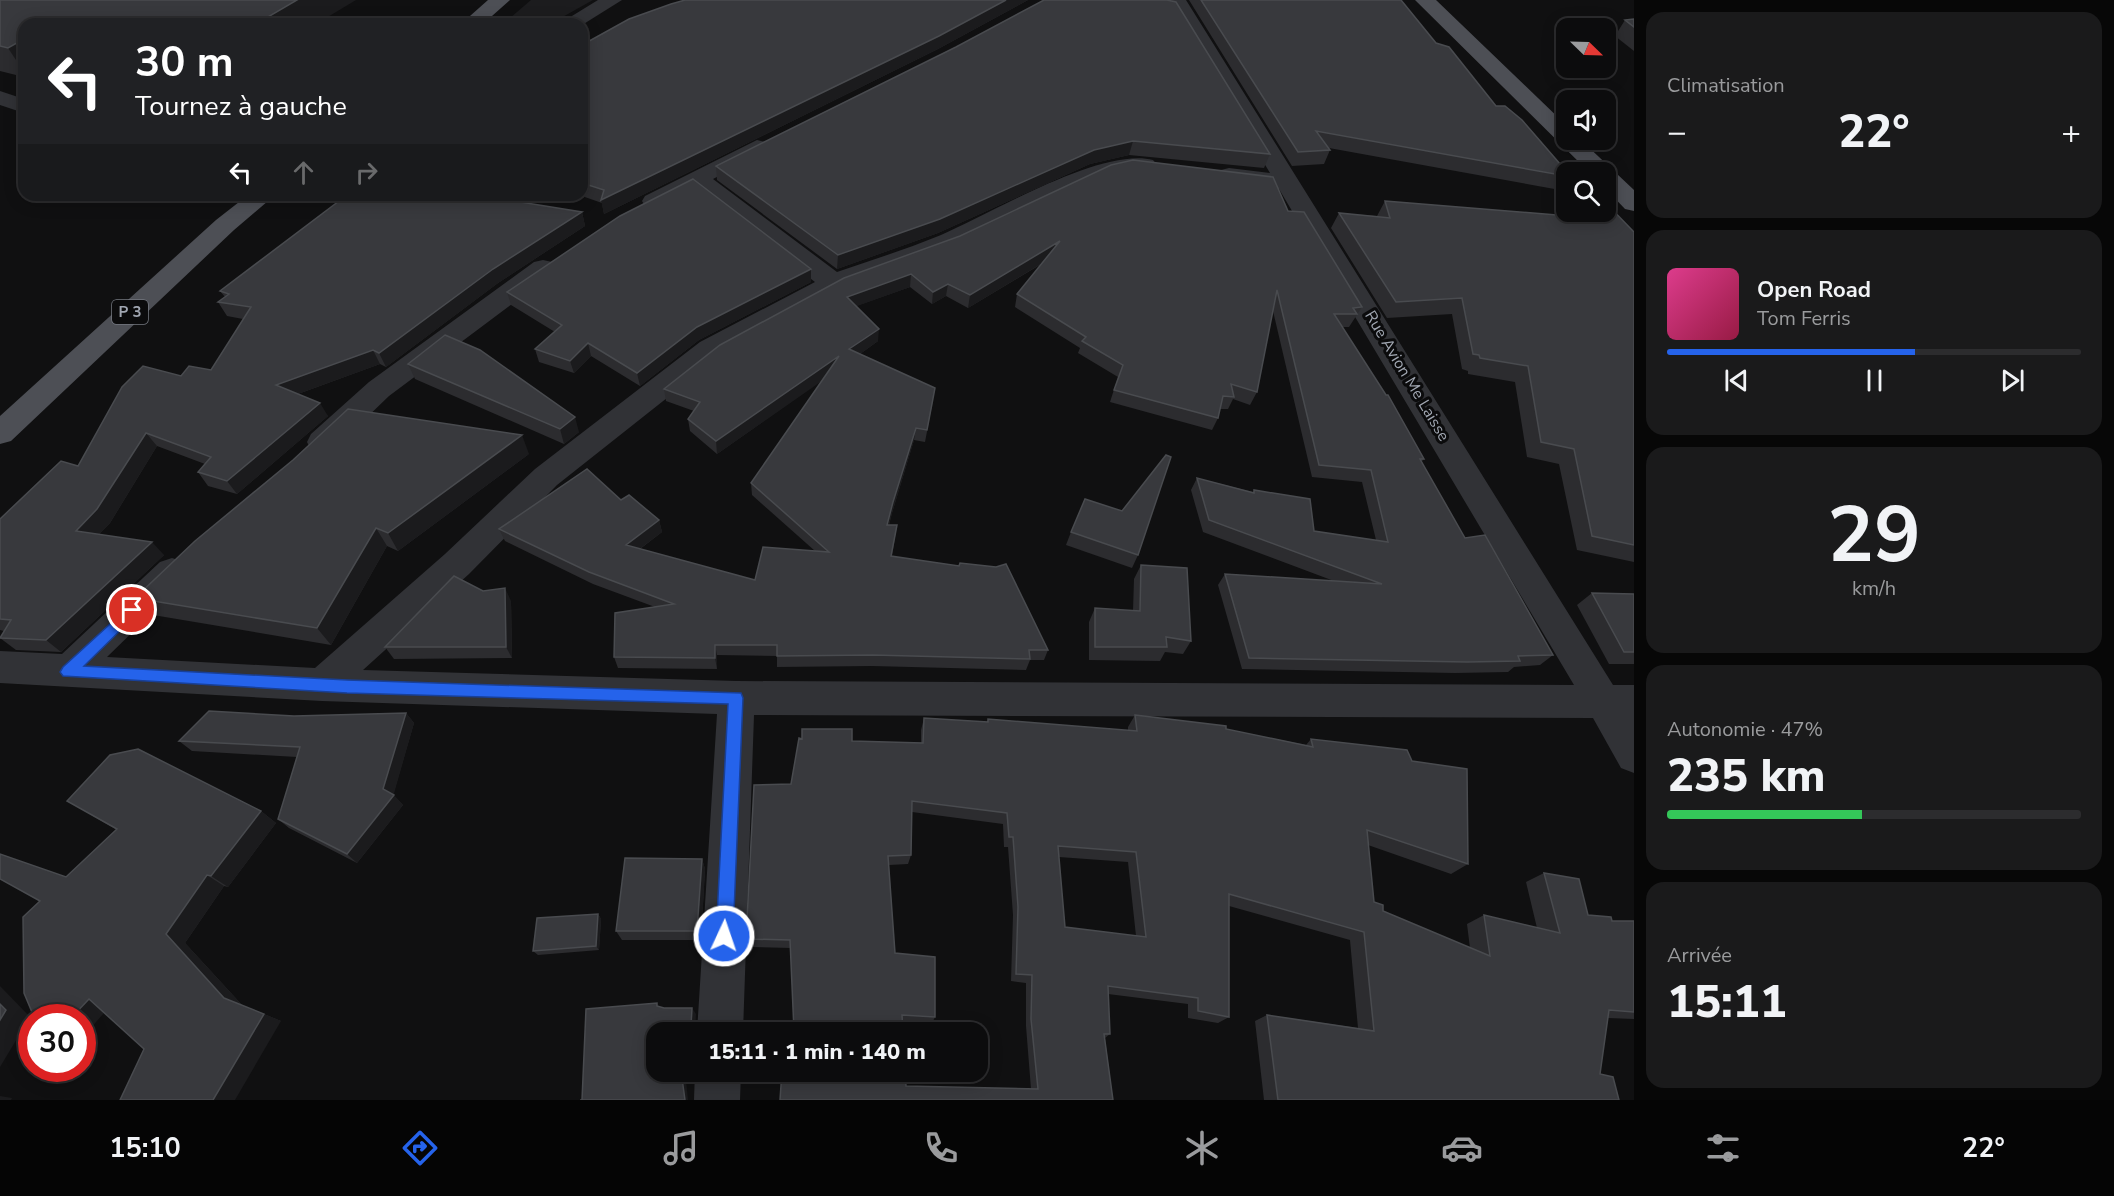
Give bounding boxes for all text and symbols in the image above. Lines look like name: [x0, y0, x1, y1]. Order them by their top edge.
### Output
north arrow: [1556, 18, 1616, 78]
map controls: [1556, 18, 1616, 222]
text: 30 m: [135, 34, 234, 91]
icon: left: [36, 42, 114, 120]
text: Climatisation: [1667, 72, 1785, 99]
text: Tournez à gauche: [135, 88, 347, 125]
button: sound: [1556, 90, 1616, 150]
text: 22°: [1838, 102, 1910, 163]
text: −: [1667, 110, 1687, 155]
text: +: [2061, 110, 2081, 155]
icon: left: [224, 156, 257, 189]
icon: ahead: [287, 156, 320, 189]
icon: right: [350, 156, 383, 189]
button: search: [1556, 162, 1616, 222]
text: Open Road: [1757, 275, 1871, 305]
road number: P 3: [112, 300, 148, 324]
text: Tom Ferris: [1757, 305, 1851, 332]
street label: Rue Avion Me Laisse: [1359, 307, 1455, 445]
icon: previous: [1720, 364, 1753, 397]
icon: pause: [1858, 364, 1891, 397]
icon: next: [1996, 364, 2029, 397]
text: 29: [1827, 482, 1921, 589]
text: km/h: [1852, 575, 1896, 602]
pin: [106, 584, 157, 635]
icon: arrive: [115, 593, 148, 626]
text: Autonomie · 47%: [1667, 716, 1823, 743]
text: 235 km: [1667, 746, 1826, 807]
position arrow: [692, 904, 756, 968]
text: Arrivée: [1667, 942, 1732, 969]
text: 15:11: [1667, 972, 1787, 1033]
speed limit sign: 30: [18, 1004, 96, 1082]
text: 15:11 · 1 min · 140 m: [708, 1037, 926, 1067]
icon: directions: [399, 1127, 441, 1169]
icon: music: [660, 1127, 702, 1169]
icon: phone: [920, 1127, 962, 1169]
icon: climate: [1181, 1127, 1223, 1169]
icon: car: [1441, 1127, 1483, 1169]
icon: filters: [1702, 1127, 1744, 1169]
text: 15:10: [109, 1130, 181, 1167]
text: 22°: [1962, 1130, 2005, 1167]

